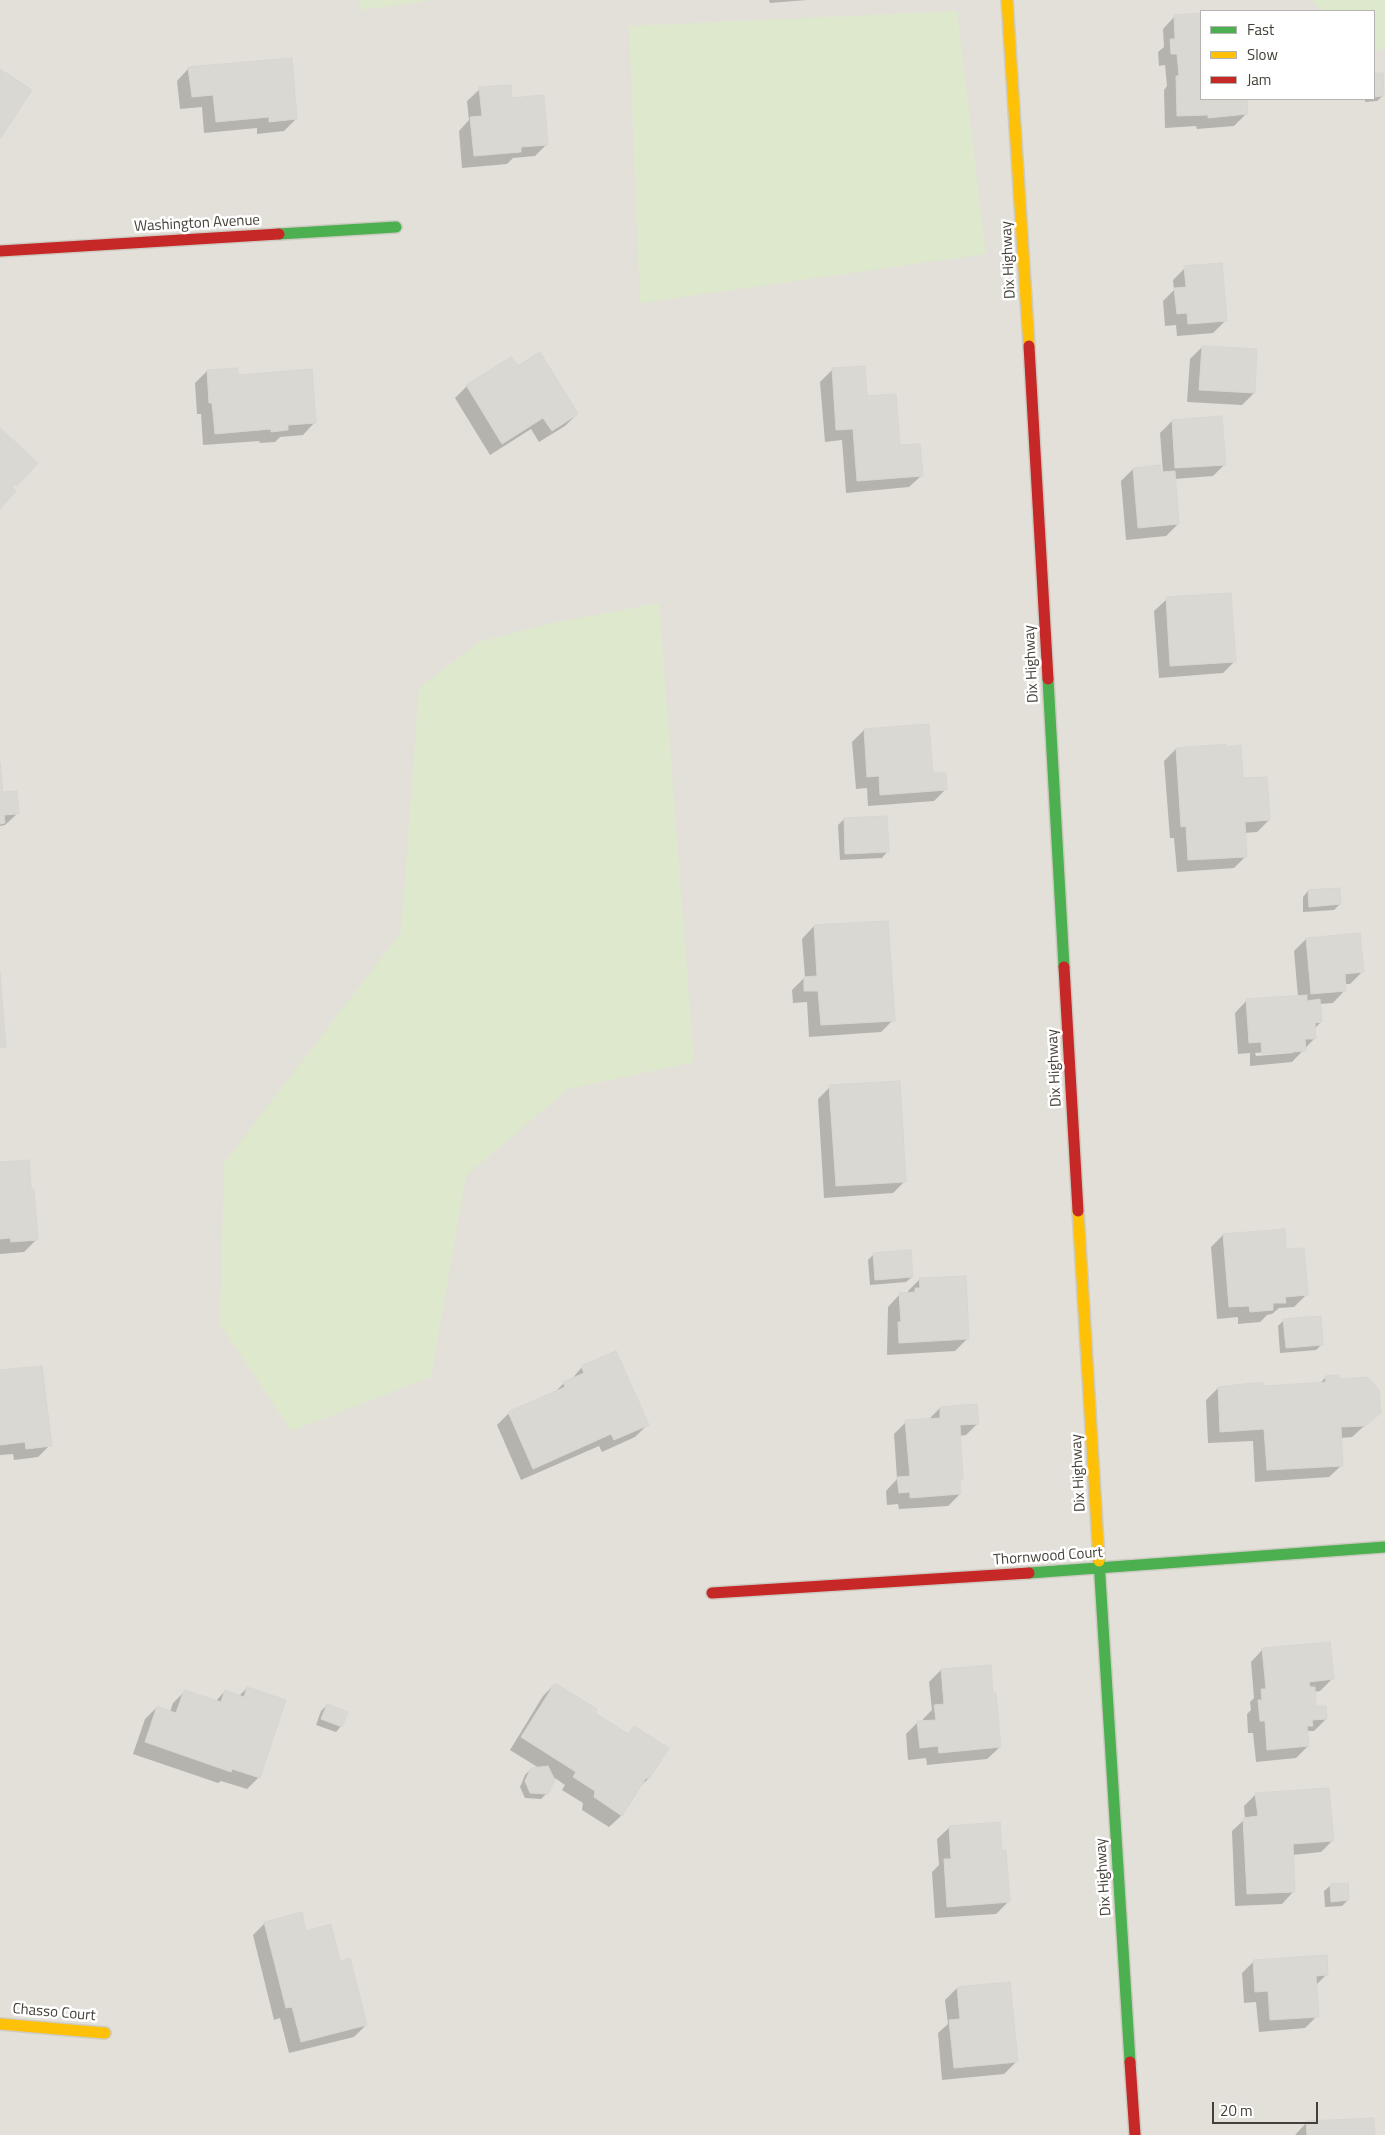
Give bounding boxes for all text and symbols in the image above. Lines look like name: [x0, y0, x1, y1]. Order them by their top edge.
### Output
legend: [1200, 10, 1375, 100]
text: Fast: [1247, 18, 1274, 41]
text: Slow: [1247, 43, 1278, 66]
text: Jam: [1247, 68, 1271, 91]
street label: Washington Avenue: [134, 212, 260, 236]
street label: Dix Highway: [998, 220, 1020, 300]
street label: Dix Highway: [1021, 624, 1043, 704]
street label: Dix Highway: [1044, 1028, 1066, 1108]
street label: Dix Highway: [1068, 1433, 1090, 1513]
street label: Thornwood Court: [993, 1544, 1103, 1570]
street label: Dix Highway: [1092, 1837, 1116, 1917]
street label: Chasso Court: [12, 2000, 96, 2026]
scale bar: [1215, 2092, 1321, 2124]
text: 20 m: [1220, 2099, 1253, 2122]

